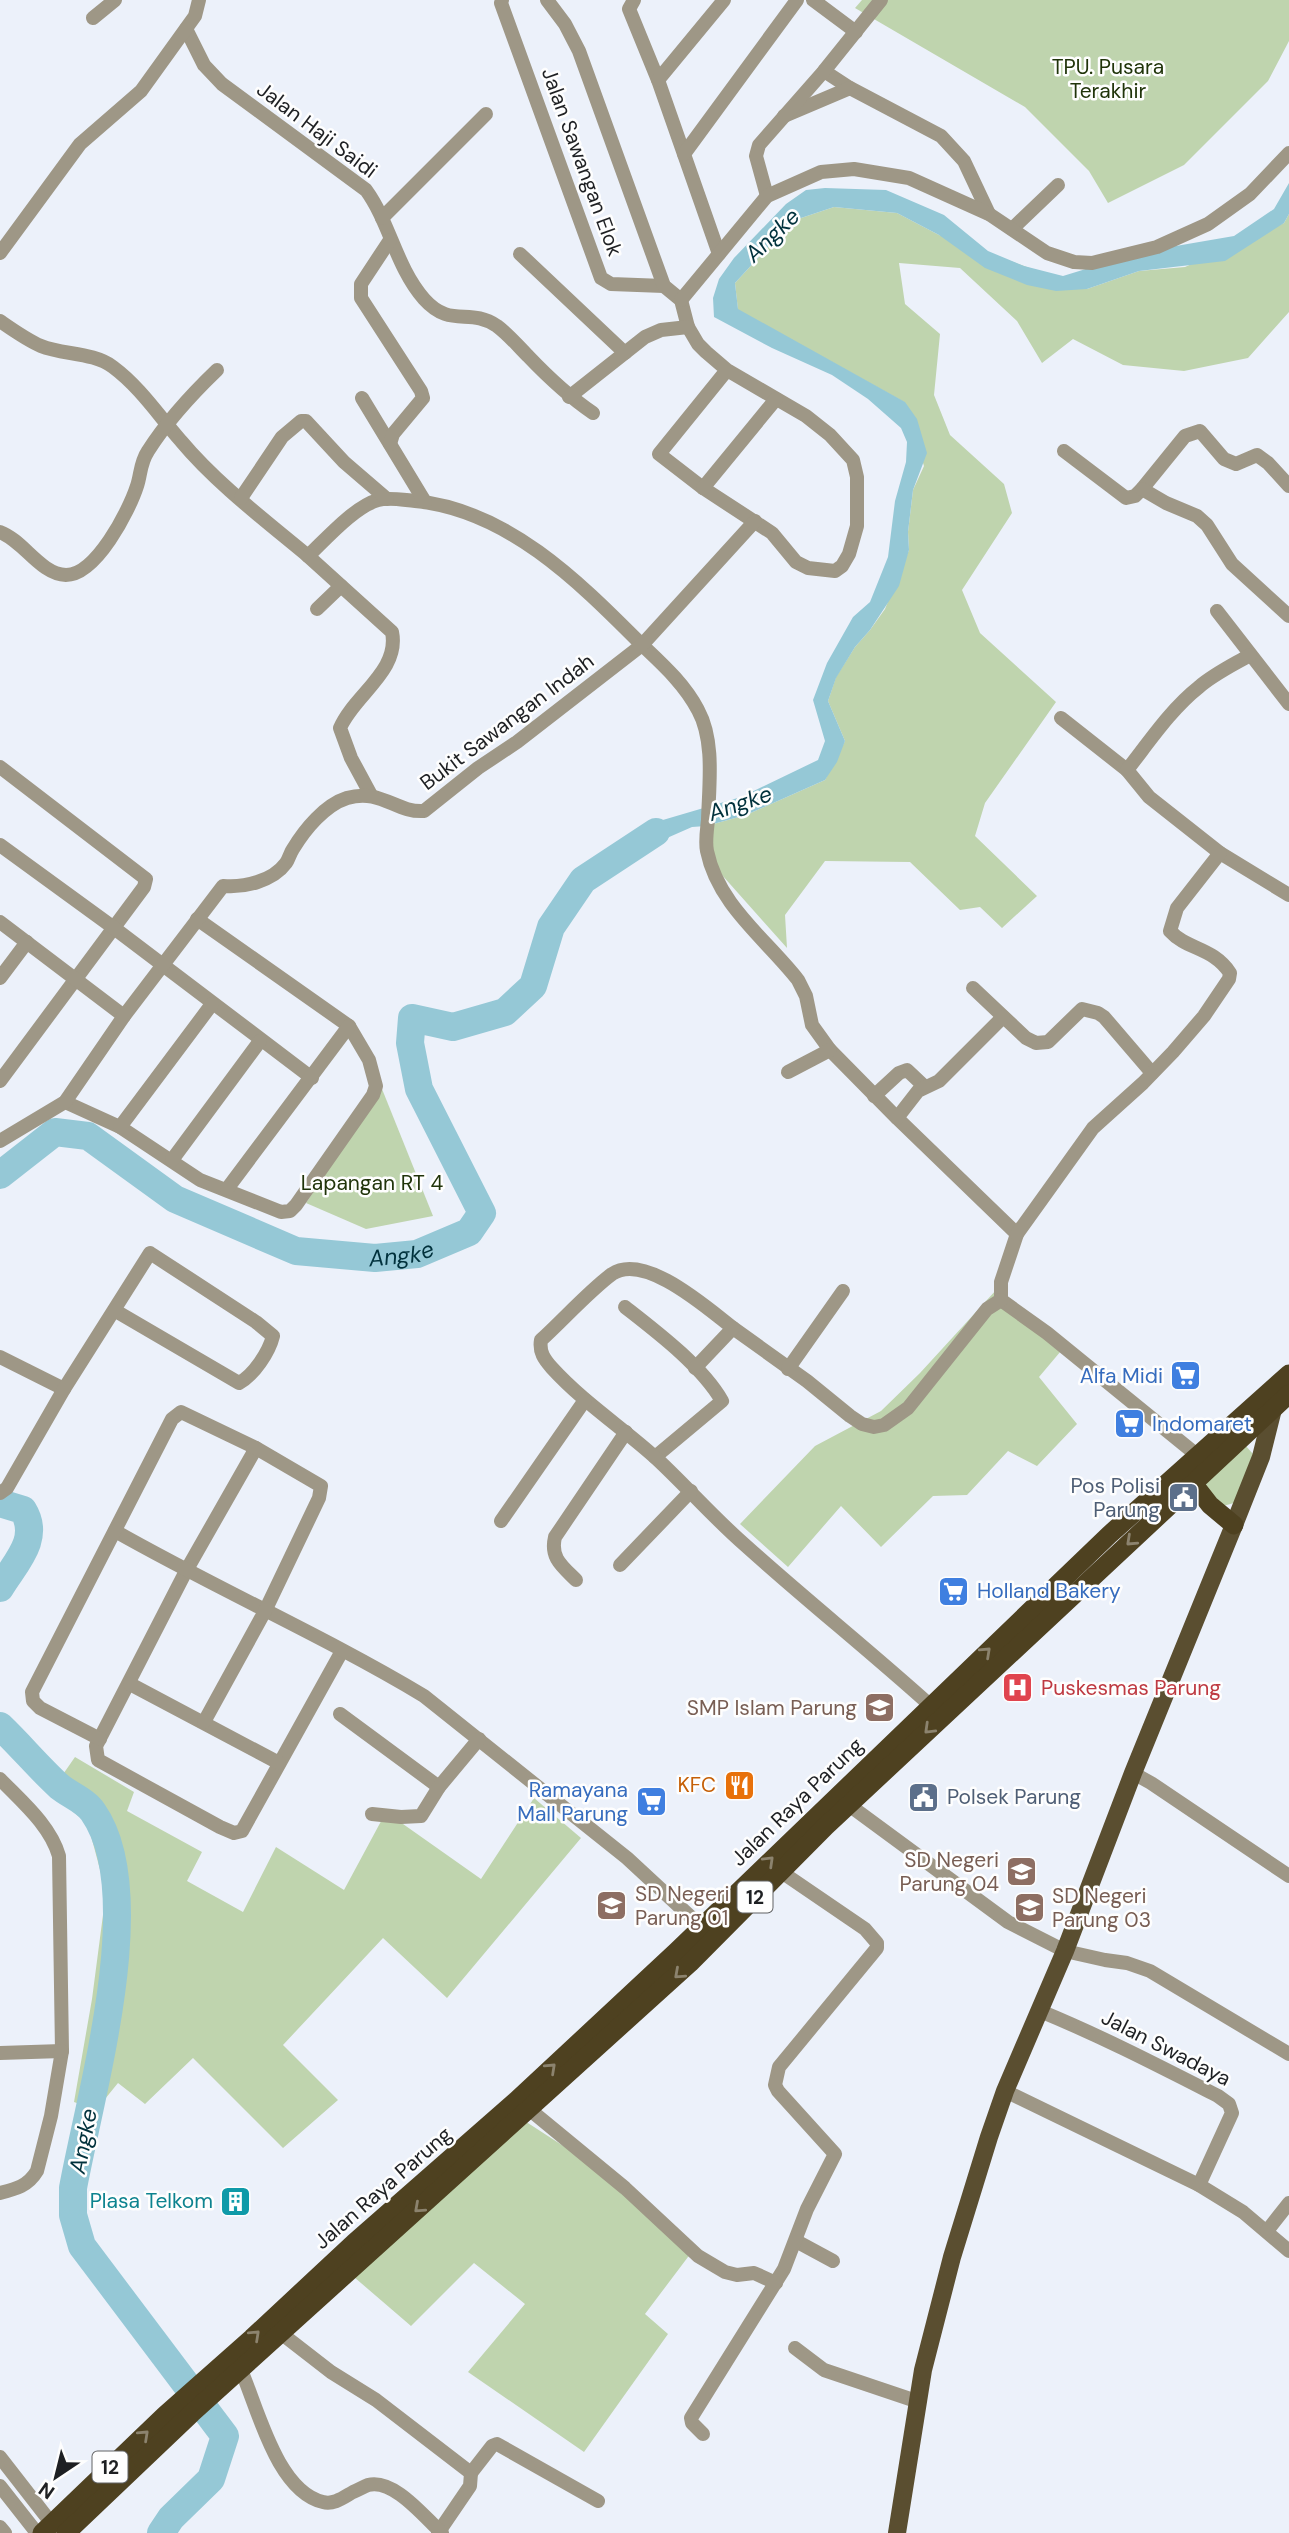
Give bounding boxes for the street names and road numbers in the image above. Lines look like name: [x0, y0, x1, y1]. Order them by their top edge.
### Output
street label: Jalan Sawangan Elok: [535, 64, 629, 260]
street label: Jalan Haji Saidi: [251, 75, 383, 185]
street label: Bukit Sawangan Indah: [414, 647, 600, 797]
street label: Jalan Raya Parung: [725, 1731, 869, 1872]
road number: 12: [738, 1882, 772, 1912]
street label: Jalan Swadaya: [1097, 2003, 1235, 2093]
street label: Jalan Raya Parung: [308, 2120, 458, 2256]
road number: 12: [92, 2452, 128, 2482]

